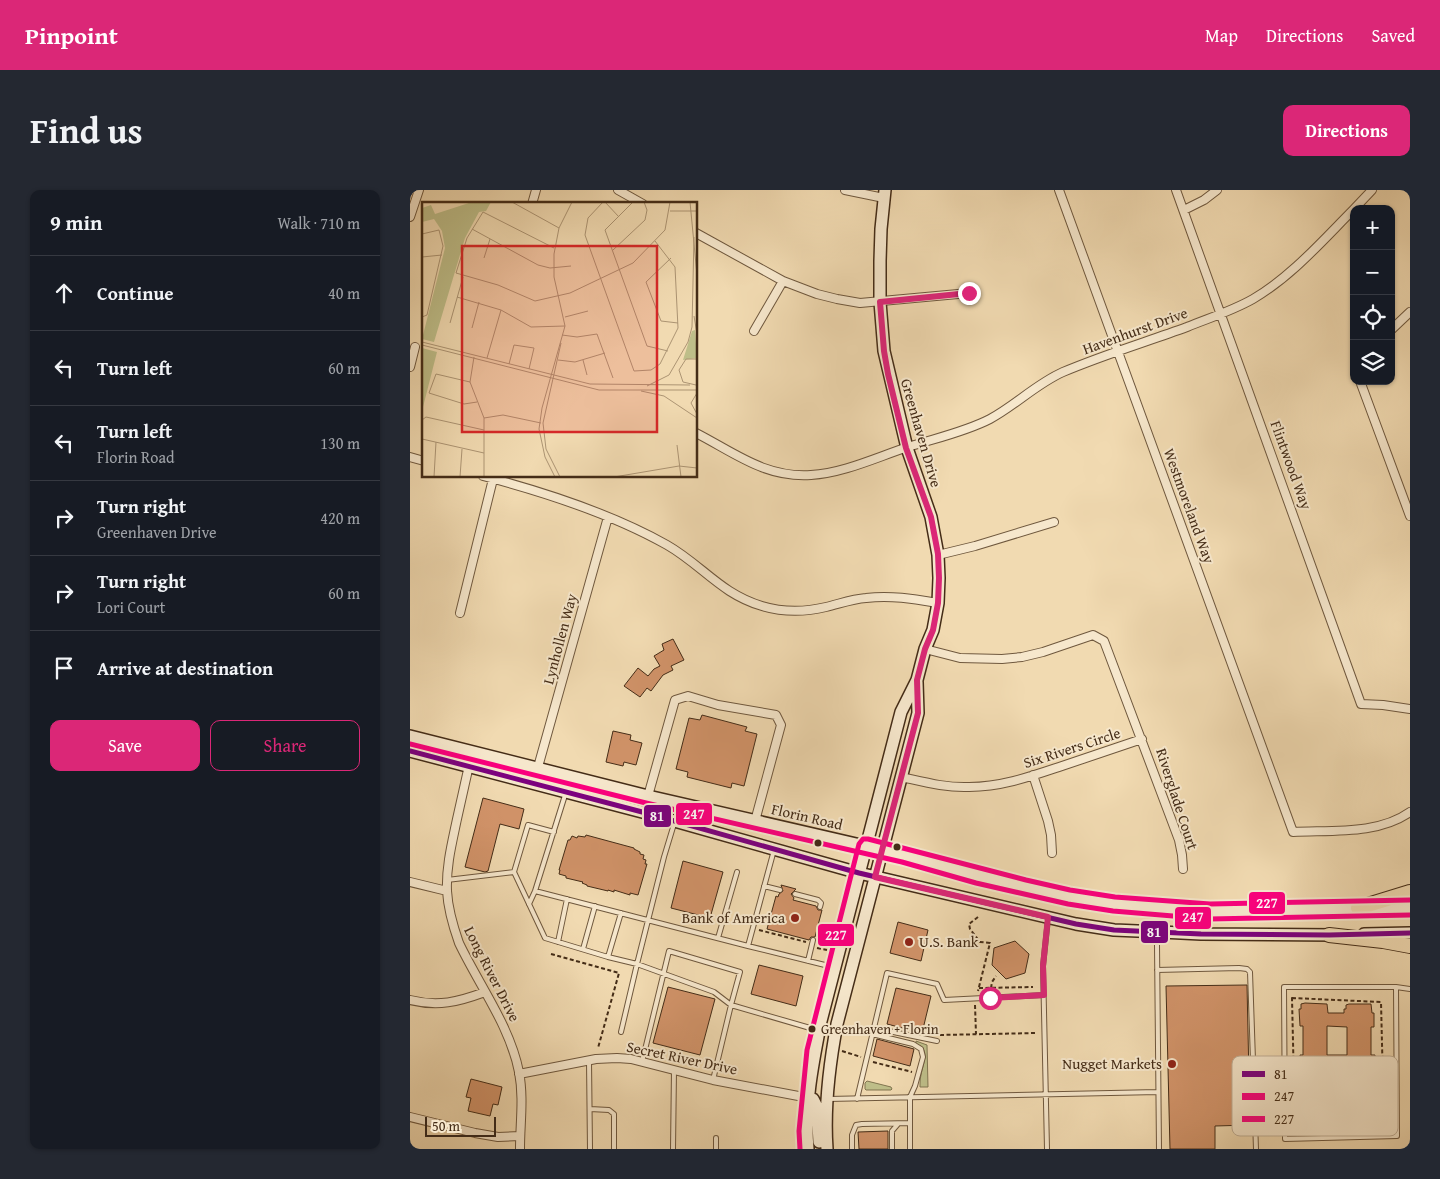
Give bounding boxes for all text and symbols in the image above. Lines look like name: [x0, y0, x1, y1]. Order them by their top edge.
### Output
text: Pinpoint: [25, 18, 118, 53]
text: Map: [1205, 22, 1238, 49]
text: Directions: [1266, 22, 1343, 49]
text: Saved: [1371, 22, 1415, 49]
text: Find us: [30, 105, 143, 156]
button: Directions: [1283, 105, 1410, 156]
inset map: [422, 202, 698, 478]
map controls: [1350, 205, 1395, 385]
button: +: [1350, 205, 1395, 250]
text: 9 min: [50, 207, 102, 238]
text: Walk · 710 m: [277, 211, 360, 235]
button: −: [1350, 250, 1395, 295]
icon: ahead: [50, 279, 78, 307]
text: Continue: [97, 279, 174, 307]
text: 40 m: [328, 281, 360, 305]
route end: [958, 282, 981, 305]
button: locate: [1350, 295, 1395, 340]
street label: Havenhurst Drive: [1079, 302, 1190, 359]
button: layers: [1350, 340, 1395, 385]
icon: left: [50, 354, 78, 382]
text: Turn left: [97, 354, 172, 382]
text: 60 m: [328, 356, 360, 380]
street label: Greenhaven Drive: [896, 376, 947, 490]
text: Turn left: [97, 417, 172, 445]
street label: Flintwood Way: [1266, 417, 1317, 513]
icon: left: [50, 429, 78, 457]
text: 130 m: [320, 431, 360, 455]
text: Florin Road: [97, 445, 175, 469]
street label: Westmoreland Way: [1159, 445, 1220, 567]
text: Turn right: [97, 492, 186, 520]
icon: right: [50, 504, 78, 532]
text: 420 m: [320, 506, 360, 530]
text: Greenhaven Drive: [97, 520, 217, 544]
text: Turn right: [97, 567, 186, 595]
icon: right: [50, 579, 78, 607]
text: 60 m: [328, 581, 360, 605]
street label: Lynhollen Way: [537, 591, 582, 687]
text: Lori Court: [97, 595, 165, 619]
icon: arrive: [50, 654, 78, 682]
text: Arrive at destination: [97, 654, 273, 682]
button: Save: [50, 720, 200, 771]
button: Share: [210, 720, 360, 771]
street label: Six Rivers Circle: [1021, 722, 1123, 773]
street label: Riverglade Court: [1151, 745, 1204, 853]
street label: Florin Road: [769, 798, 845, 835]
line badge: 247: [675, 802, 713, 826]
line badge: 81: [643, 804, 672, 828]
text: 247: [683, 804, 705, 824]
text: 81: [650, 806, 664, 826]
unlabelled marker: [813, 838, 823, 848]
unlabelled marker: [892, 842, 902, 852]
line badge: 227: [1248, 891, 1286, 915]
text: 227: [1256, 893, 1278, 913]
line badge: 247: [1174, 906, 1212, 930]
place label: Bank of America: [682, 907, 785, 928]
text: 247: [1182, 907, 1204, 927]
marker: Bank of America: [789, 912, 801, 924]
line badge: 81: [1140, 920, 1169, 944]
text: 81: [1147, 922, 1161, 942]
street label: Long River Drive: [459, 923, 525, 1025]
line badge: 227: [817, 923, 855, 947]
text: 227: [825, 925, 847, 945]
place label: U.S. Bank: [919, 931, 979, 952]
marker: U.S. Bank: [903, 936, 915, 948]
route start: [979, 987, 1002, 1010]
place label: Greenhaven + Florin: [821, 1019, 939, 1039]
marker: Greenhaven + Florin: [807, 1024, 817, 1034]
street label: Secret River Drive: [625, 1036, 739, 1080]
place label: Nugget Markets: [1062, 1053, 1162, 1074]
legend: [1232, 1056, 1398, 1136]
marker: Nugget Markets: [1166, 1058, 1178, 1070]
text: 81: [1274, 1064, 1287, 1084]
text: 247: [1274, 1086, 1294, 1106]
text: 227: [1274, 1109, 1294, 1129]
scale bar: [425, 1114, 496, 1137]
text: 50 m: [432, 1116, 460, 1136]

